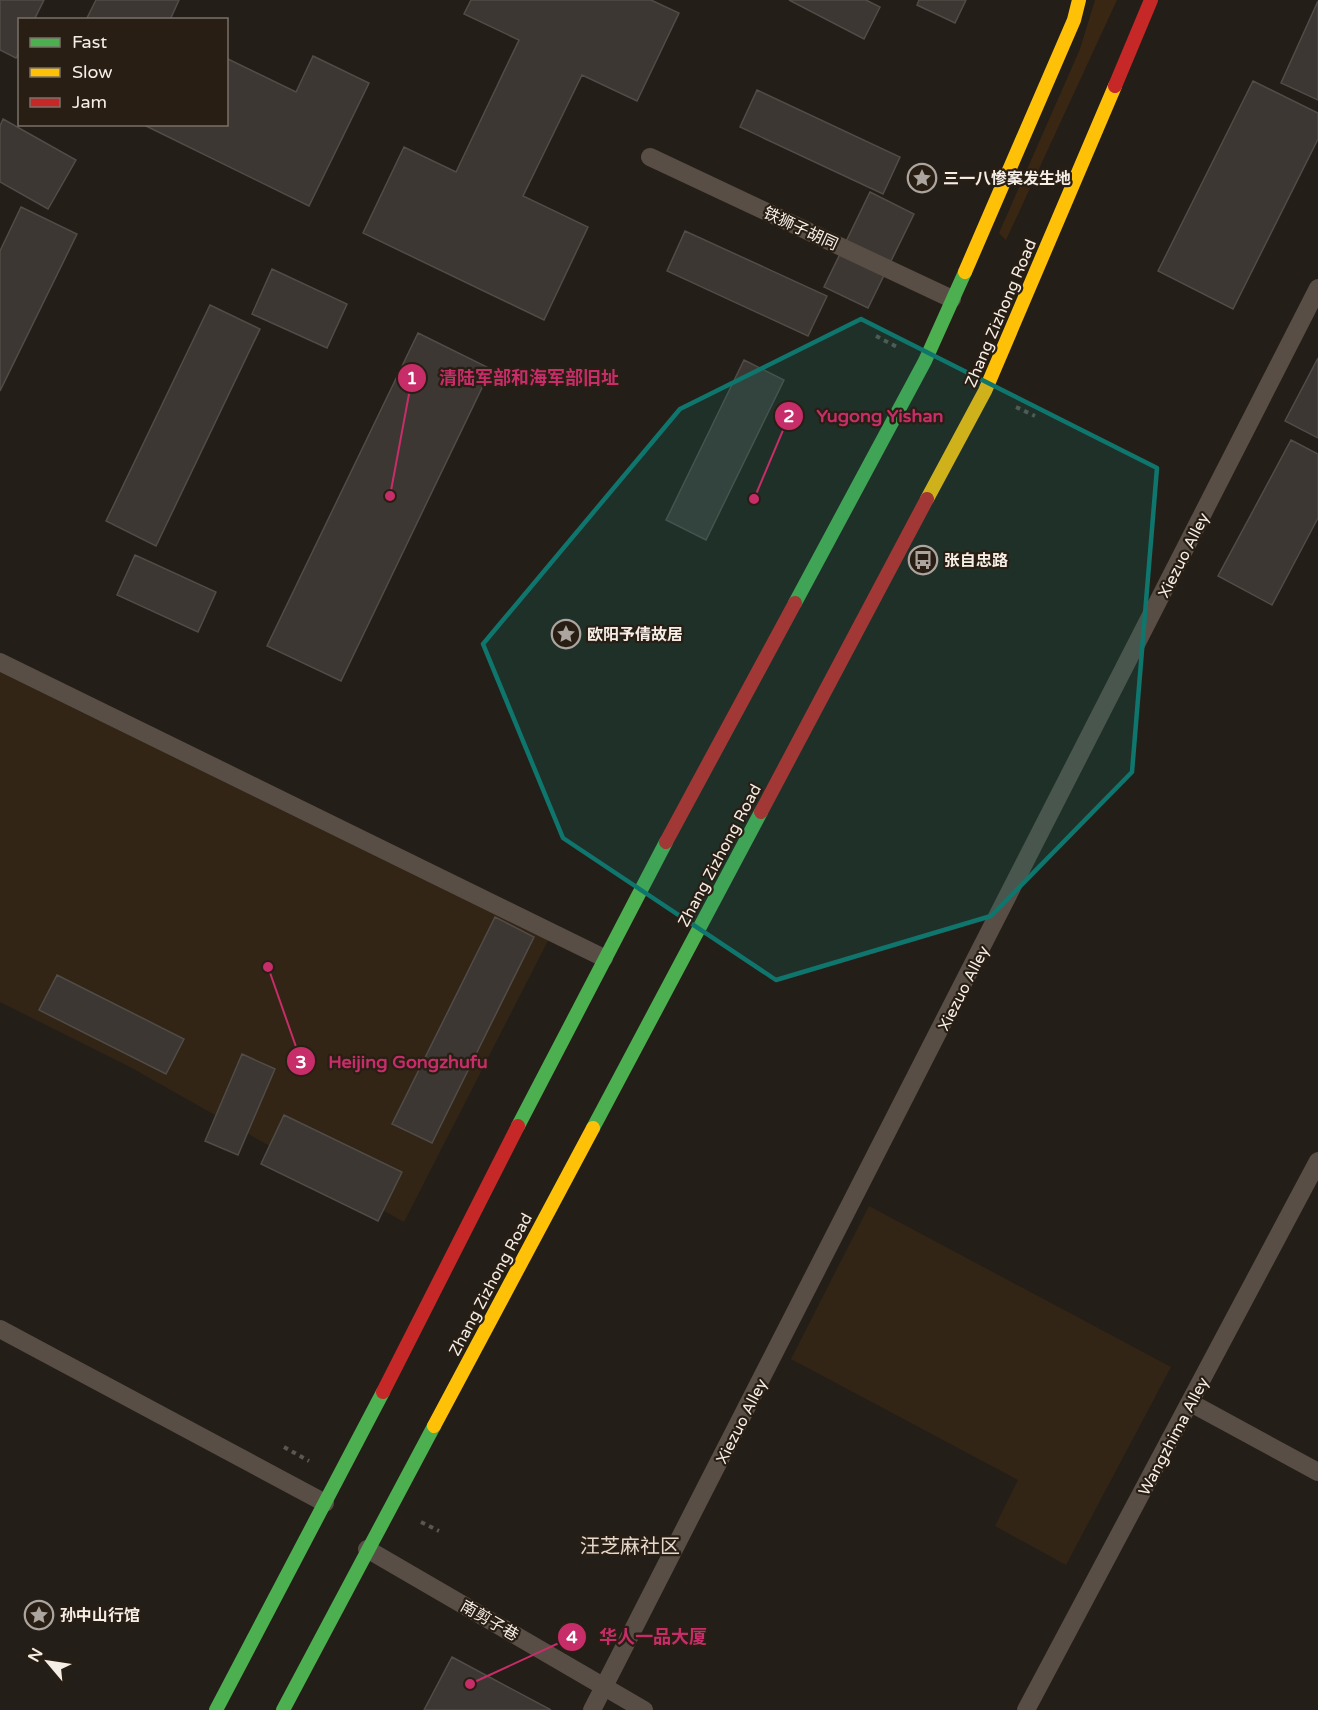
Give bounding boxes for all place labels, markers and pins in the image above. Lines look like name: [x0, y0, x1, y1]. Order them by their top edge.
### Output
place icon: 三一八惨案发生地: [906, 162, 938, 194]
place label: 三一八惨案发生地: [943, 169, 1071, 189]
callout: 清陆军部和海军部旧址: [397, 360, 631, 396]
callout: Yugong Yishan: [774, 398, 956, 434]
bus stop icon: 张自忠路: [907, 544, 939, 576]
place label: 张自忠路: [944, 551, 1008, 571]
place icon: 欧阳予倩故居: [550, 618, 582, 650]
place label: 欧阳予倩故居: [587, 625, 683, 645]
callout: Heijing Gongzhufu: [286, 1043, 499, 1079]
place icon: 孙中山行馆: [23, 1599, 55, 1631]
place label: 孙中山行馆: [60, 1606, 140, 1626]
callout: 华人一品大厦: [557, 1619, 719, 1655]

